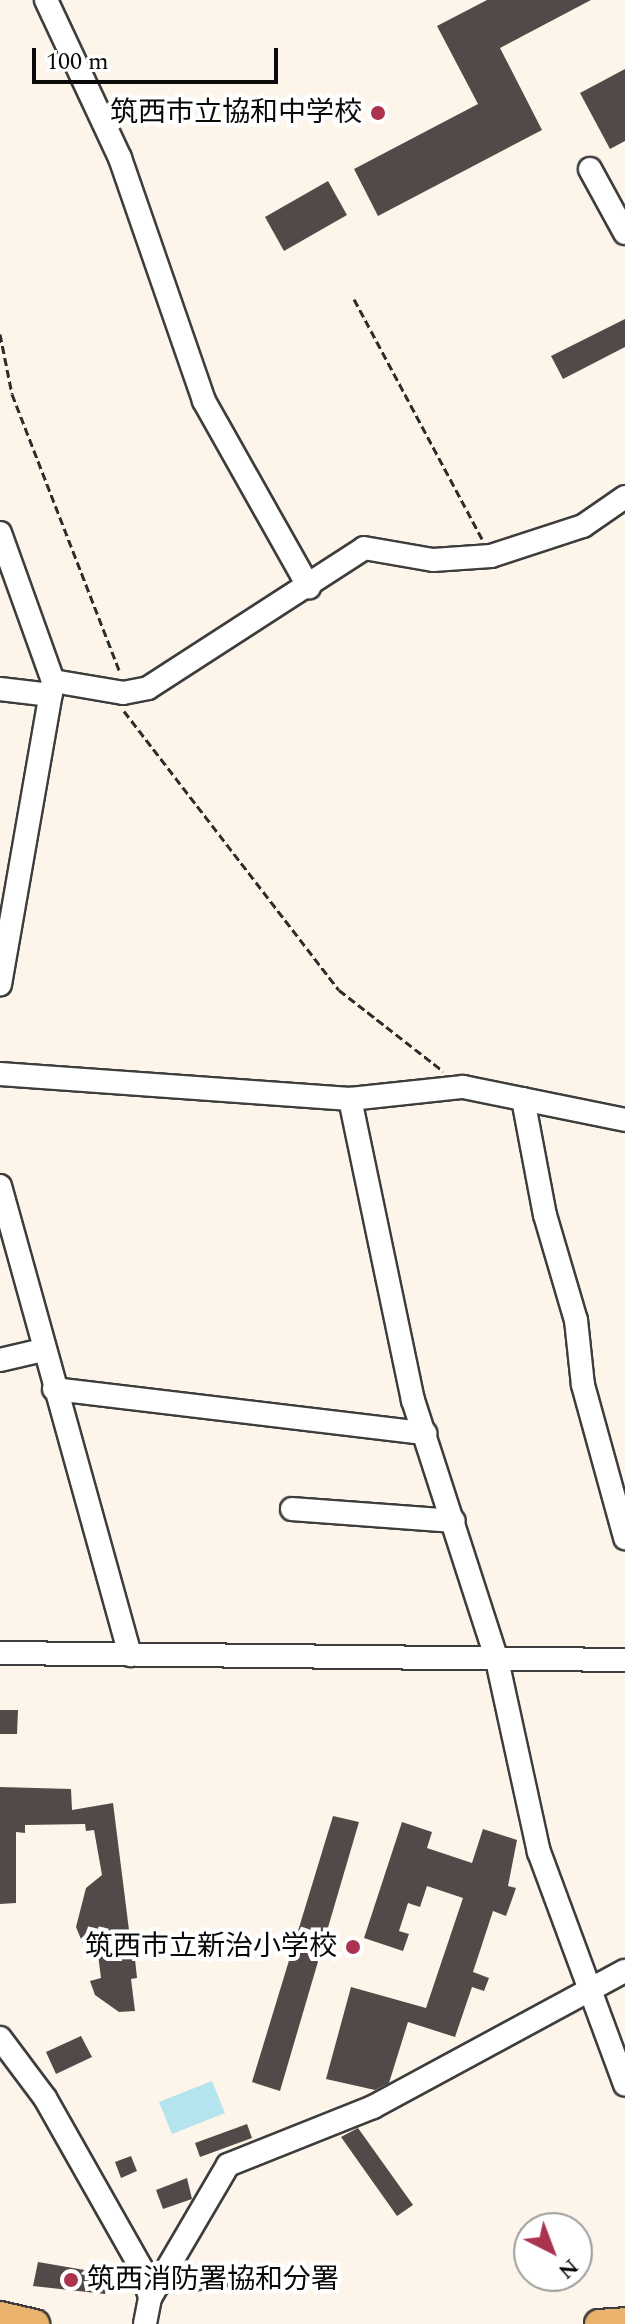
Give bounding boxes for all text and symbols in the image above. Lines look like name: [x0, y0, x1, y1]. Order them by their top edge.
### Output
scale bar: [36, 32, 282, 82]
text: 100 m: [46, 44, 109, 80]
place label: 筑西市立協和中学校: [110, 96, 362, 130]
marker: 筑西市立協和中学校: [369, 104, 387, 122]
place label: 筑西市立新治小学校: [85, 1930, 337, 1964]
marker: 筑西市立新治小学校: [344, 1938, 362, 1956]
north arrow: [513, 2212, 593, 2292]
text: N: [550, 2250, 586, 2287]
place label: 筑西消防署協和分署: [87, 2263, 339, 2297]
marker: 筑西消防署協和分署: [62, 2271, 80, 2289]

